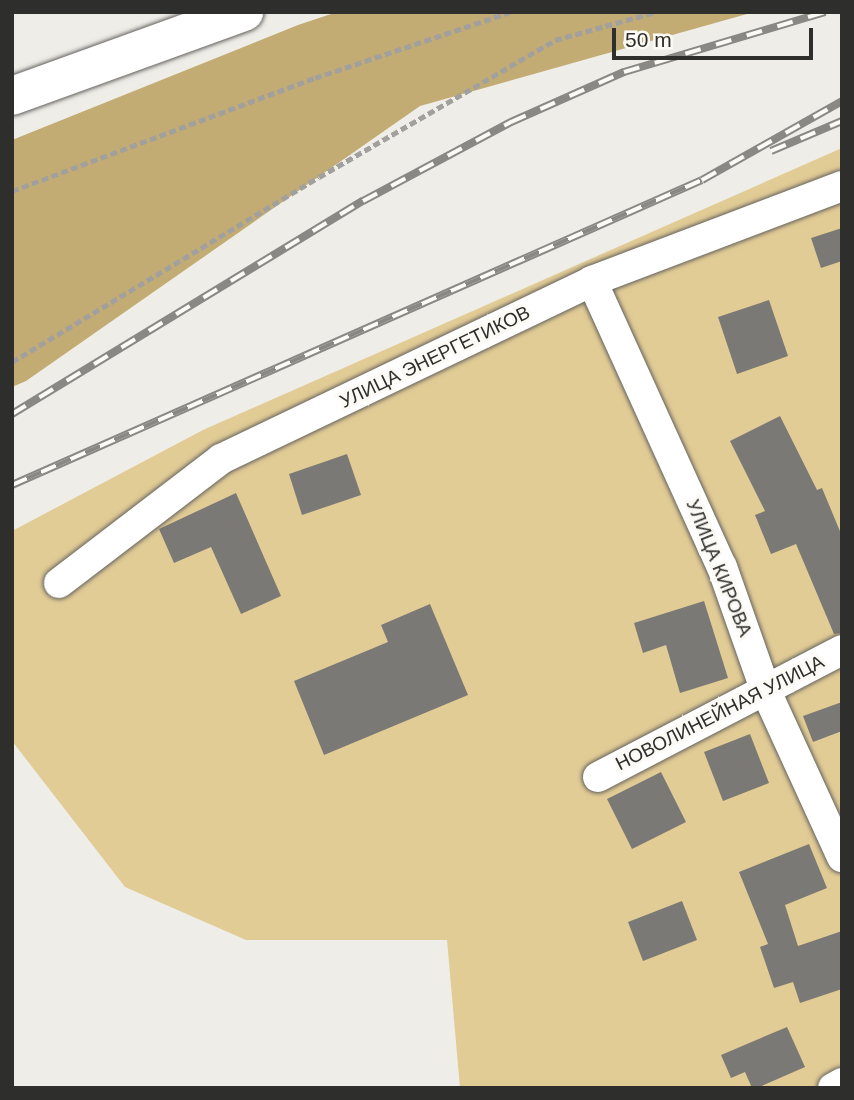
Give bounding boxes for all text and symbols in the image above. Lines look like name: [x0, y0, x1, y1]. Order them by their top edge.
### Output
scale bar: [616, 14, 817, 58]
text: 50 m: [625, 28, 672, 51]
street label: УЛИЦА ЭНЕРГЕТИКОВ: [336, 301, 534, 413]
street label: УЛИЦА КИРОВА: [681, 496, 757, 640]
street label: НОВОЛИНЕЙНАЯ УЛИЦА: [612, 650, 828, 776]

